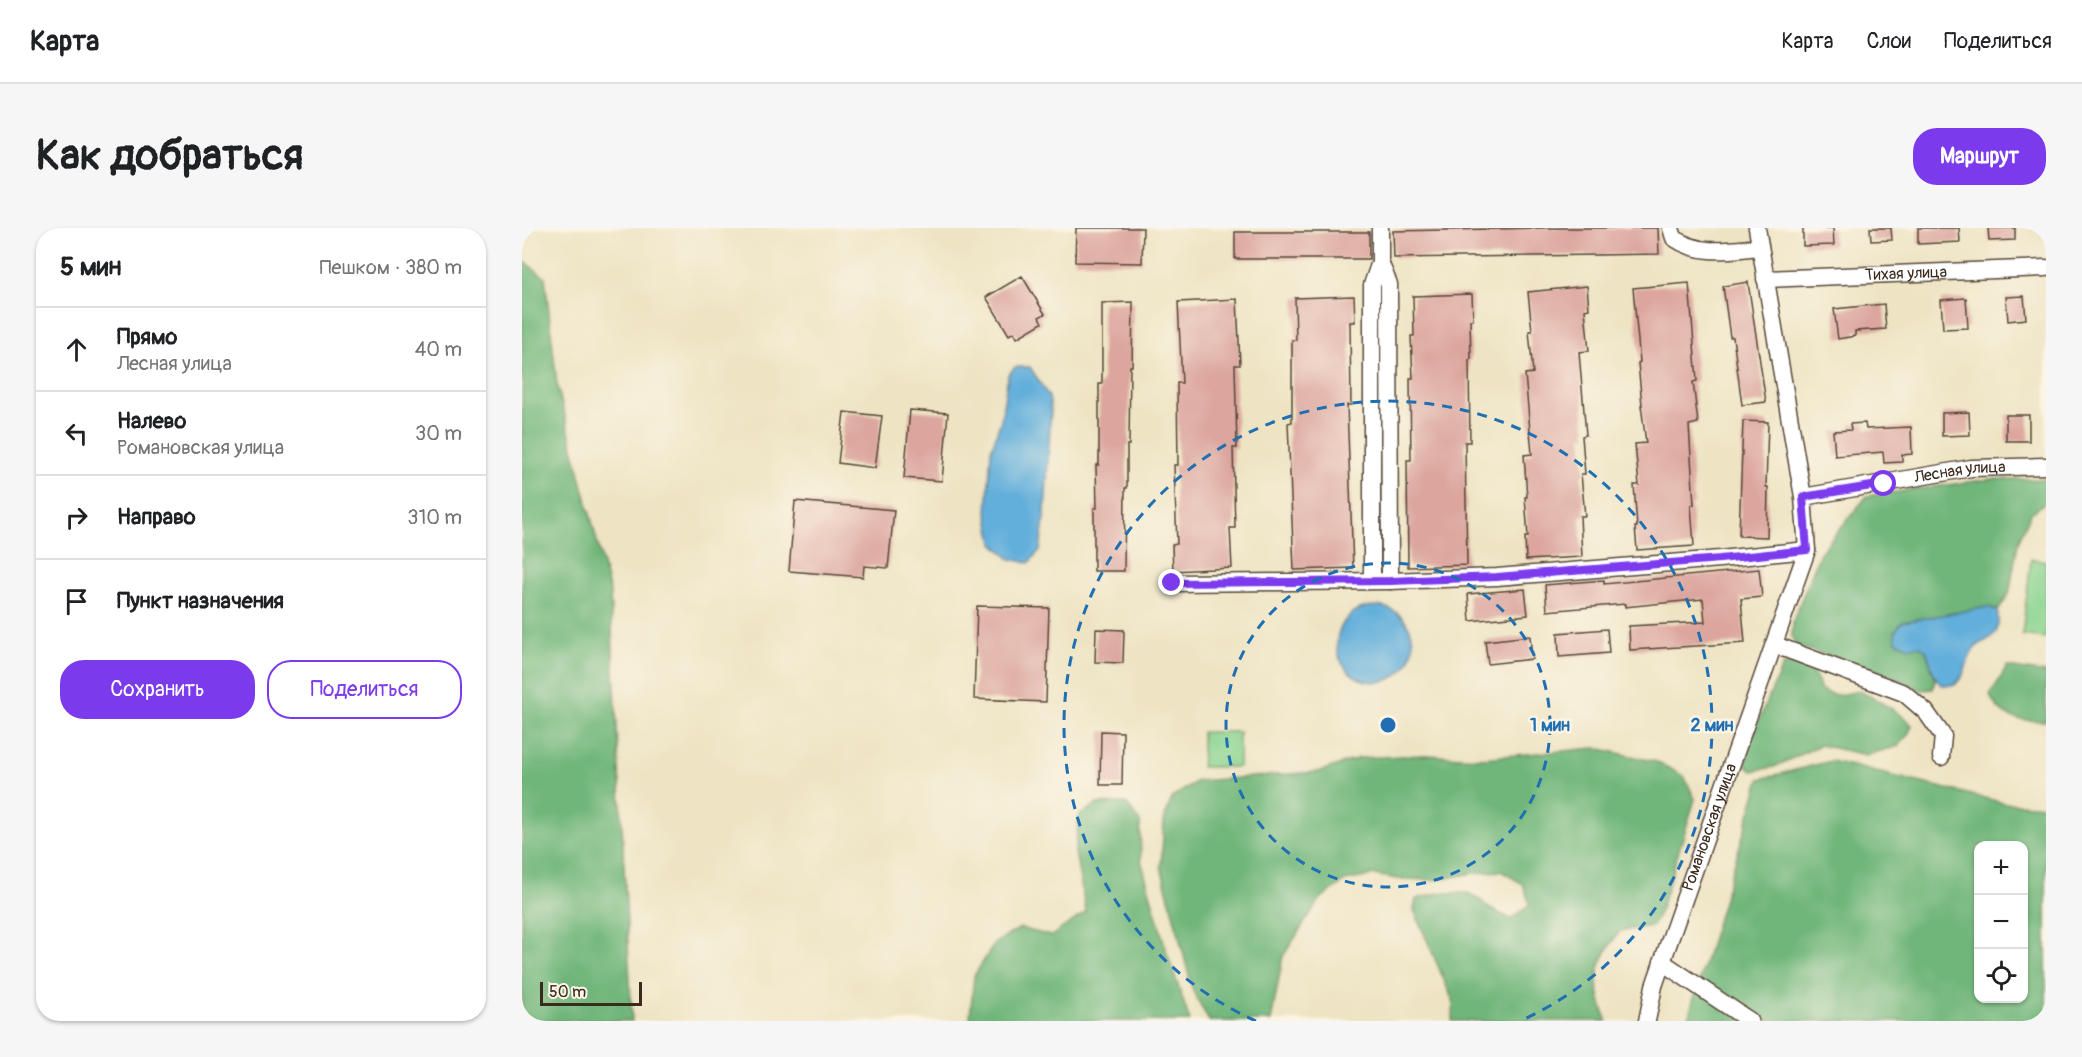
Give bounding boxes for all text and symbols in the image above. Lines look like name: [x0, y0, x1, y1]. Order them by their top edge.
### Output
text: Карта: [30, 24, 99, 59]
text: Карта: [1781, 28, 1833, 55]
text: Слои: [1866, 28, 1911, 55]
text: Поделиться: [1944, 28, 2052, 55]
button: Маршрут: [1913, 128, 2046, 185]
text: Как добраться: [36, 130, 303, 182]
text: 5 мин: [60, 251, 121, 283]
text: Пешком · 380 m: [320, 255, 462, 280]
street label: Тихая улица: [1864, 262, 1947, 285]
text: Прямо: [117, 323, 177, 351]
icon: ahead: [60, 333, 93, 366]
text: 40 m: [415, 337, 462, 362]
text: Лесная улица: [117, 351, 232, 376]
text: Налево: [117, 407, 186, 435]
icon: left: [60, 417, 93, 450]
text: 30 m: [415, 421, 462, 446]
text: Романовская улица: [117, 435, 284, 460]
street label: Лесная улица: [1912, 457, 2006, 488]
route start: [1870, 470, 1896, 496]
icon: right: [60, 501, 93, 534]
text: Направо: [117, 503, 196, 531]
text: 310 m: [407, 505, 462, 530]
route end: [1158, 569, 1184, 595]
icon: arrive: [60, 585, 93, 618]
text: Пункт назначения: [117, 587, 284, 615]
button: Сохранить: [60, 660, 255, 719]
button: Поделиться: [267, 660, 462, 719]
text: 1 мин: [1530, 714, 1570, 737]
text: 2 мин: [1691, 714, 1733, 737]
centre of rings: [1378, 715, 1398, 735]
street label: Романовская улица: [1678, 761, 1741, 894]
map controls: [1974, 841, 2028, 1003]
button: +: [1974, 841, 2028, 895]
button: −: [1974, 895, 2028, 949]
button: locate: [1974, 949, 2028, 1003]
scale bar: [540, 979, 642, 1006]
text: 50 m: [549, 982, 586, 1002]

